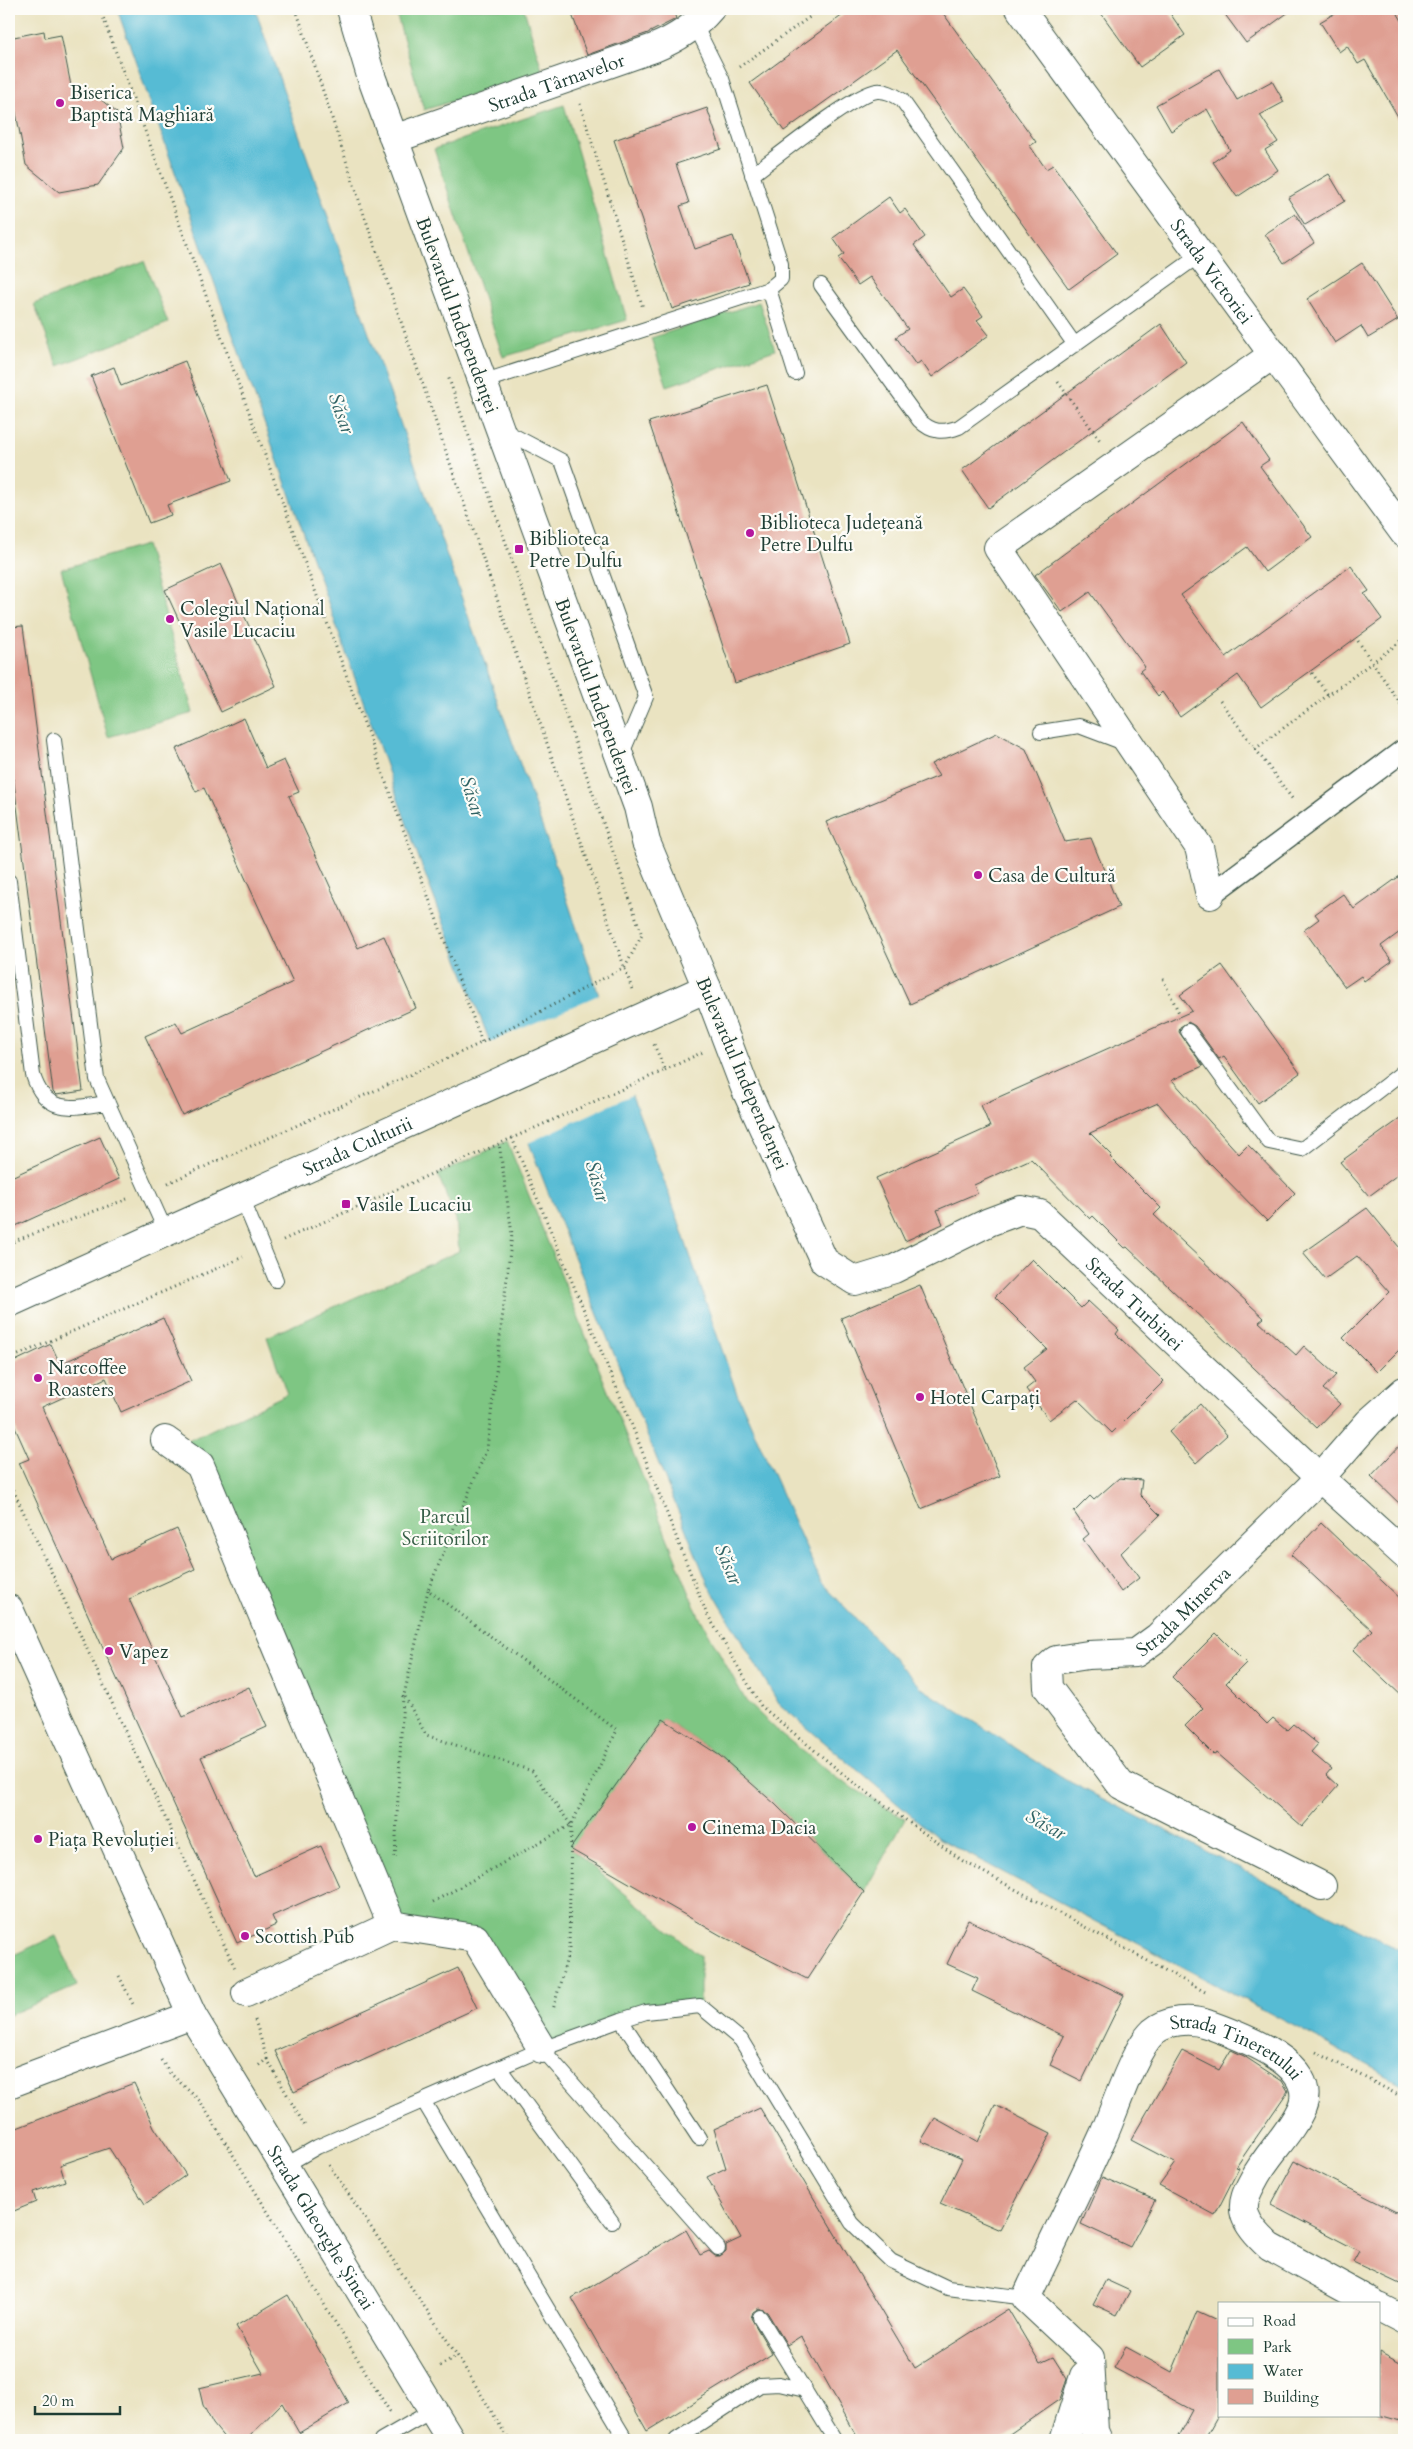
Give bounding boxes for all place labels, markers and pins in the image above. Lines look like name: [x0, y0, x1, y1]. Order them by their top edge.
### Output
place label: Biserica Baptistă Maghiară: [70, 80, 214, 128]
marker: Biserica Baptistă Maghiară: [54, 97, 66, 109]
place label: Biblioteca Județeană Petre Dulfu: [760, 510, 923, 558]
place label: Biblioteca Petre Dulfu: [529, 526, 622, 574]
marker: Biblioteca Județeană Petre Dulfu: [744, 527, 756, 539]
marker: Biblioteca Petre Dulfu: [513, 543, 525, 555]
place label: Colegiul Național Vasile Lucaciu: [180, 596, 325, 644]
marker: Colegiul Național Vasile Lucaciu: [164, 613, 176, 625]
place label: Casa de Cultură: [988, 863, 1116, 889]
marker: Casa de Cultură: [972, 869, 984, 881]
place label: Vasile Lucaciu: [356, 1192, 472, 1218]
marker: Vasile Lucaciu: [340, 1198, 352, 1210]
place label: Narcoffee Roasters: [48, 1355, 127, 1403]
marker: Narcoffee Roasters: [32, 1372, 44, 1384]
place label: Hotel Carpați: [930, 1385, 1040, 1411]
marker: Hotel Carpați: [914, 1391, 926, 1403]
place label: Vapez: [119, 1639, 169, 1665]
marker: Vapez: [103, 1645, 115, 1657]
place label: Cinema Dacia: [702, 1815, 817, 1841]
marker: Cinema Dacia: [686, 1821, 698, 1833]
place label: Piața Revoluției: [48, 1827, 174, 1853]
marker: Piața Revoluției: [32, 1833, 44, 1845]
place label: Scottish Pub: [255, 1924, 355, 1950]
marker: Scottish Pub: [239, 1930, 251, 1942]

